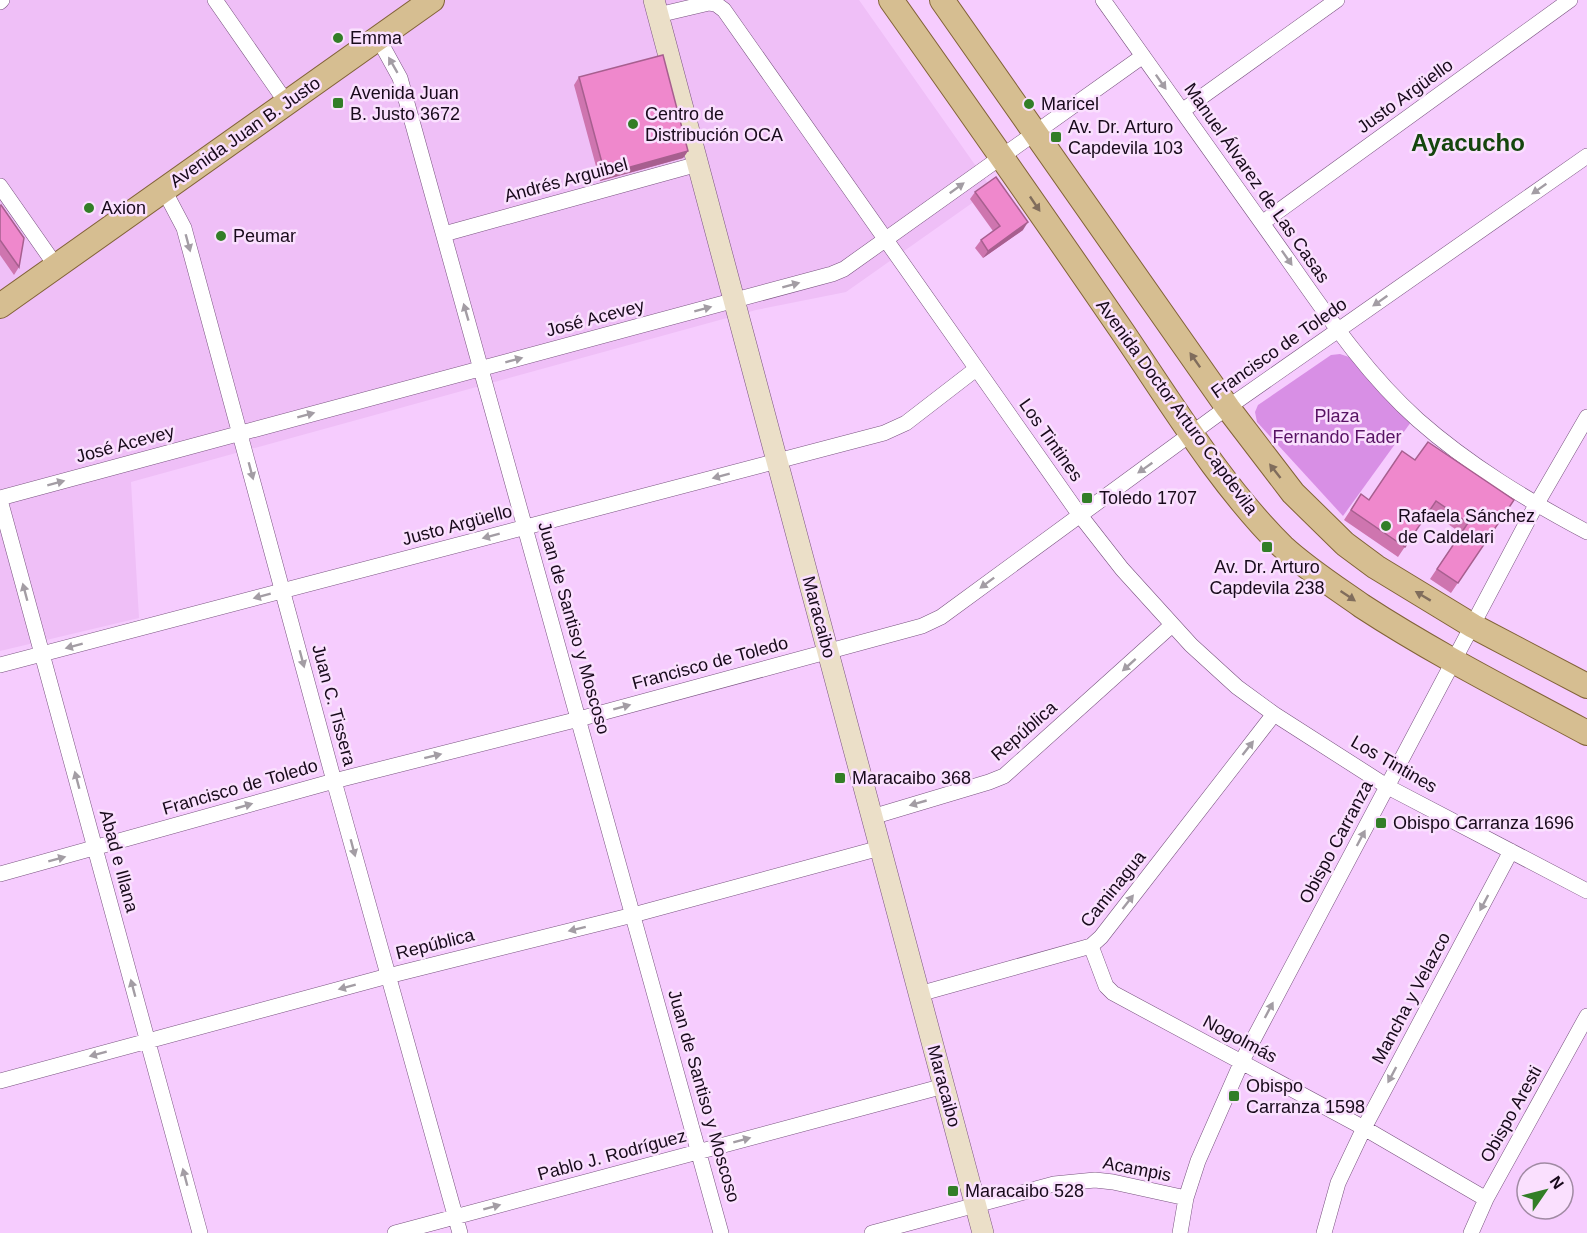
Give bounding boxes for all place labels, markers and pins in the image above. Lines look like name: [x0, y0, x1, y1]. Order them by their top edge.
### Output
place label: Emma: [350, 28, 403, 48]
marker: Emma: [331, 31, 345, 45]
place label: Avenida Juan B. Justo 3672: [350, 83, 460, 124]
place label: Maricel: [1041, 94, 1099, 114]
marker: Avenida Juan B. Justo 3672: [331, 96, 345, 110]
marker: Maricel: [1022, 97, 1036, 111]
place label: Centro de Distribución OCA: [645, 104, 783, 145]
marker: Centro de Distribución OCA: [626, 117, 640, 131]
place label: Av. Dr. Arturo Capdevila 103: [1068, 117, 1183, 158]
marker: Av. Dr. Arturo Capdevila 103: [1049, 130, 1063, 144]
place label: Axion: [101, 198, 146, 218]
marker: Axion: [82, 201, 96, 215]
place label: Peumar: [233, 226, 296, 246]
marker: Peumar: [214, 229, 228, 243]
place label: Toledo 1707: [1099, 488, 1197, 508]
marker: Toledo 1707: [1080, 491, 1094, 505]
place label: Rafaela Sánchez de Caldelari: [1398, 506, 1535, 547]
marker: Rafaela Sánchez de Caldelari: [1379, 519, 1393, 533]
marker: Av. Dr. Arturo Capdevila 238: [1260, 540, 1274, 554]
place label: Av. Dr. Arturo Capdevila 238: [1209, 557, 1325, 598]
place label: Maracaibo 368: [852, 768, 971, 788]
marker: Maracaibo 368: [833, 771, 847, 785]
place label: Obispo Carranza 1696: [1393, 813, 1574, 833]
marker: Obispo Carranza 1696: [1374, 816, 1388, 830]
place label: Obispo Carranza 1598: [1246, 1076, 1365, 1117]
marker: Obispo Carranza 1598: [1227, 1089, 1241, 1103]
place label: Maracaibo 528: [965, 1181, 1084, 1201]
marker: Maracaibo 528: [946, 1184, 960, 1198]

